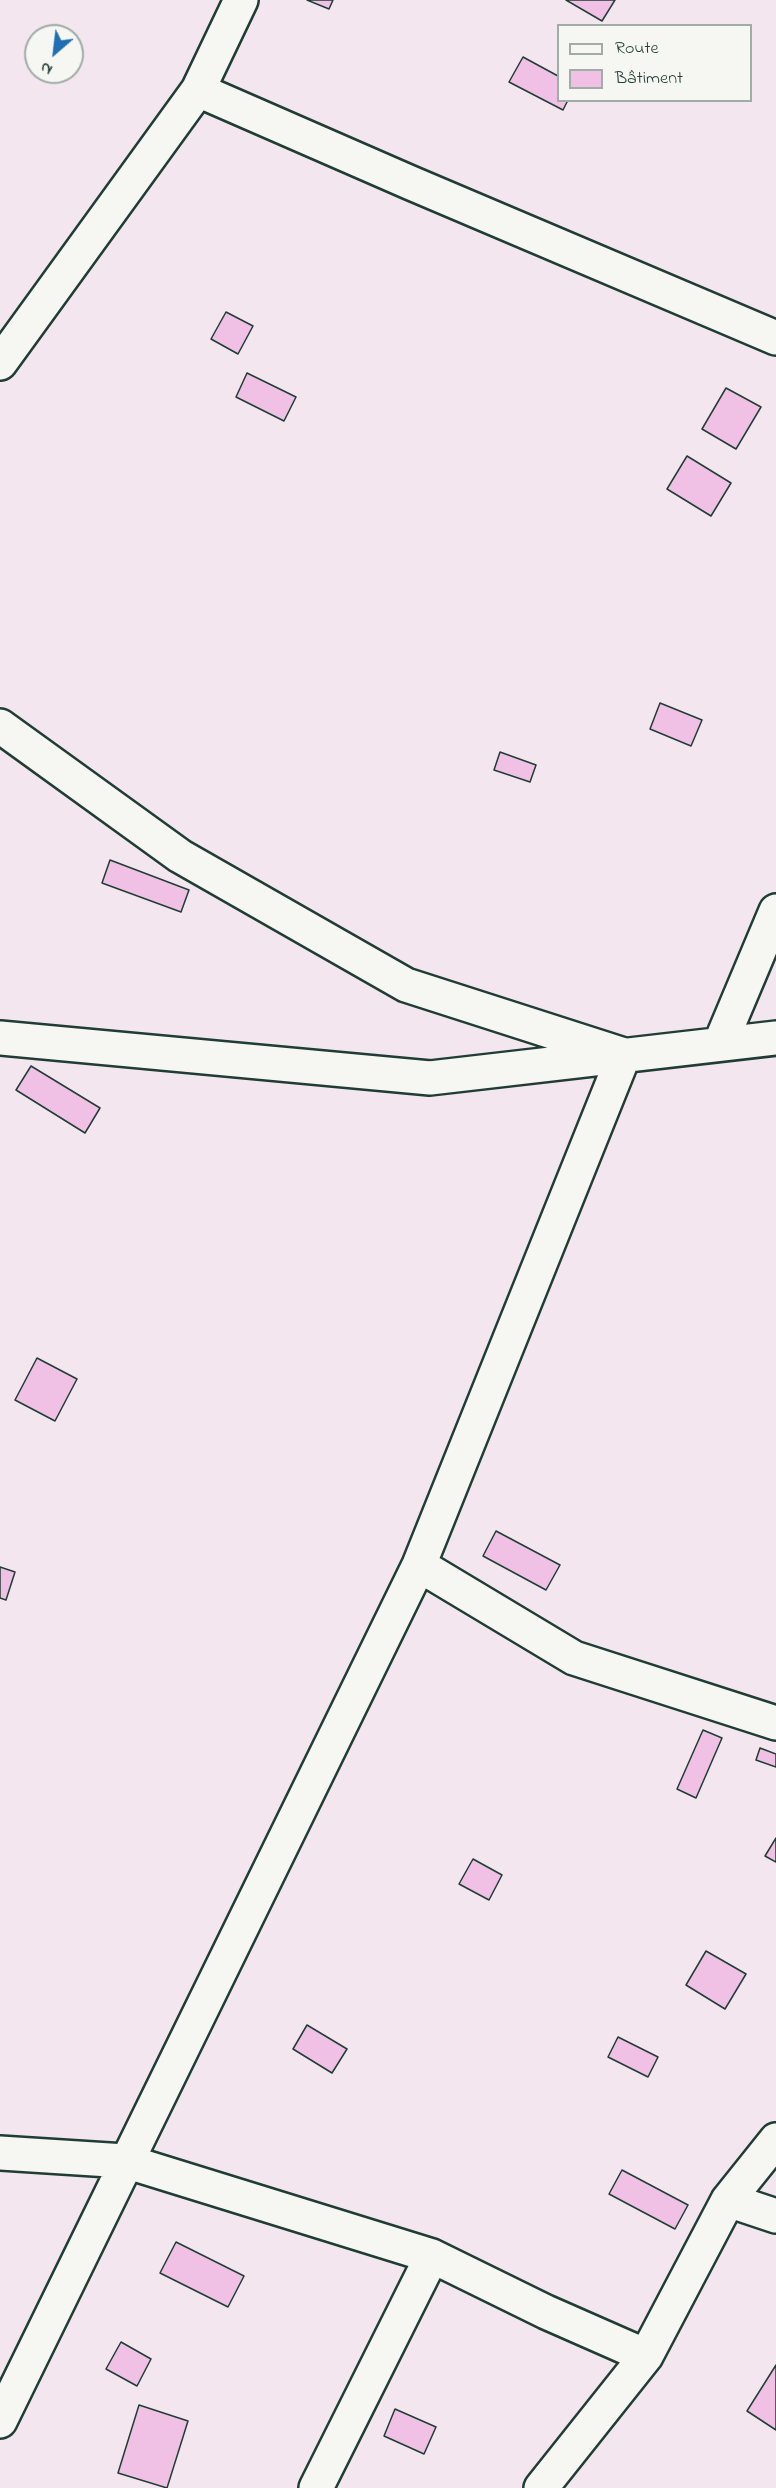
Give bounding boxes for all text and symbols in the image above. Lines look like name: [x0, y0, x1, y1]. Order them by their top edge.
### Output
north arrow: [24, 24, 84, 84]
legend: [557, 24, 752, 102]
text: Route: [615, 36, 659, 62]
text: N: [36, 55, 57, 81]
text: Bâtiment: [615, 66, 683, 92]

